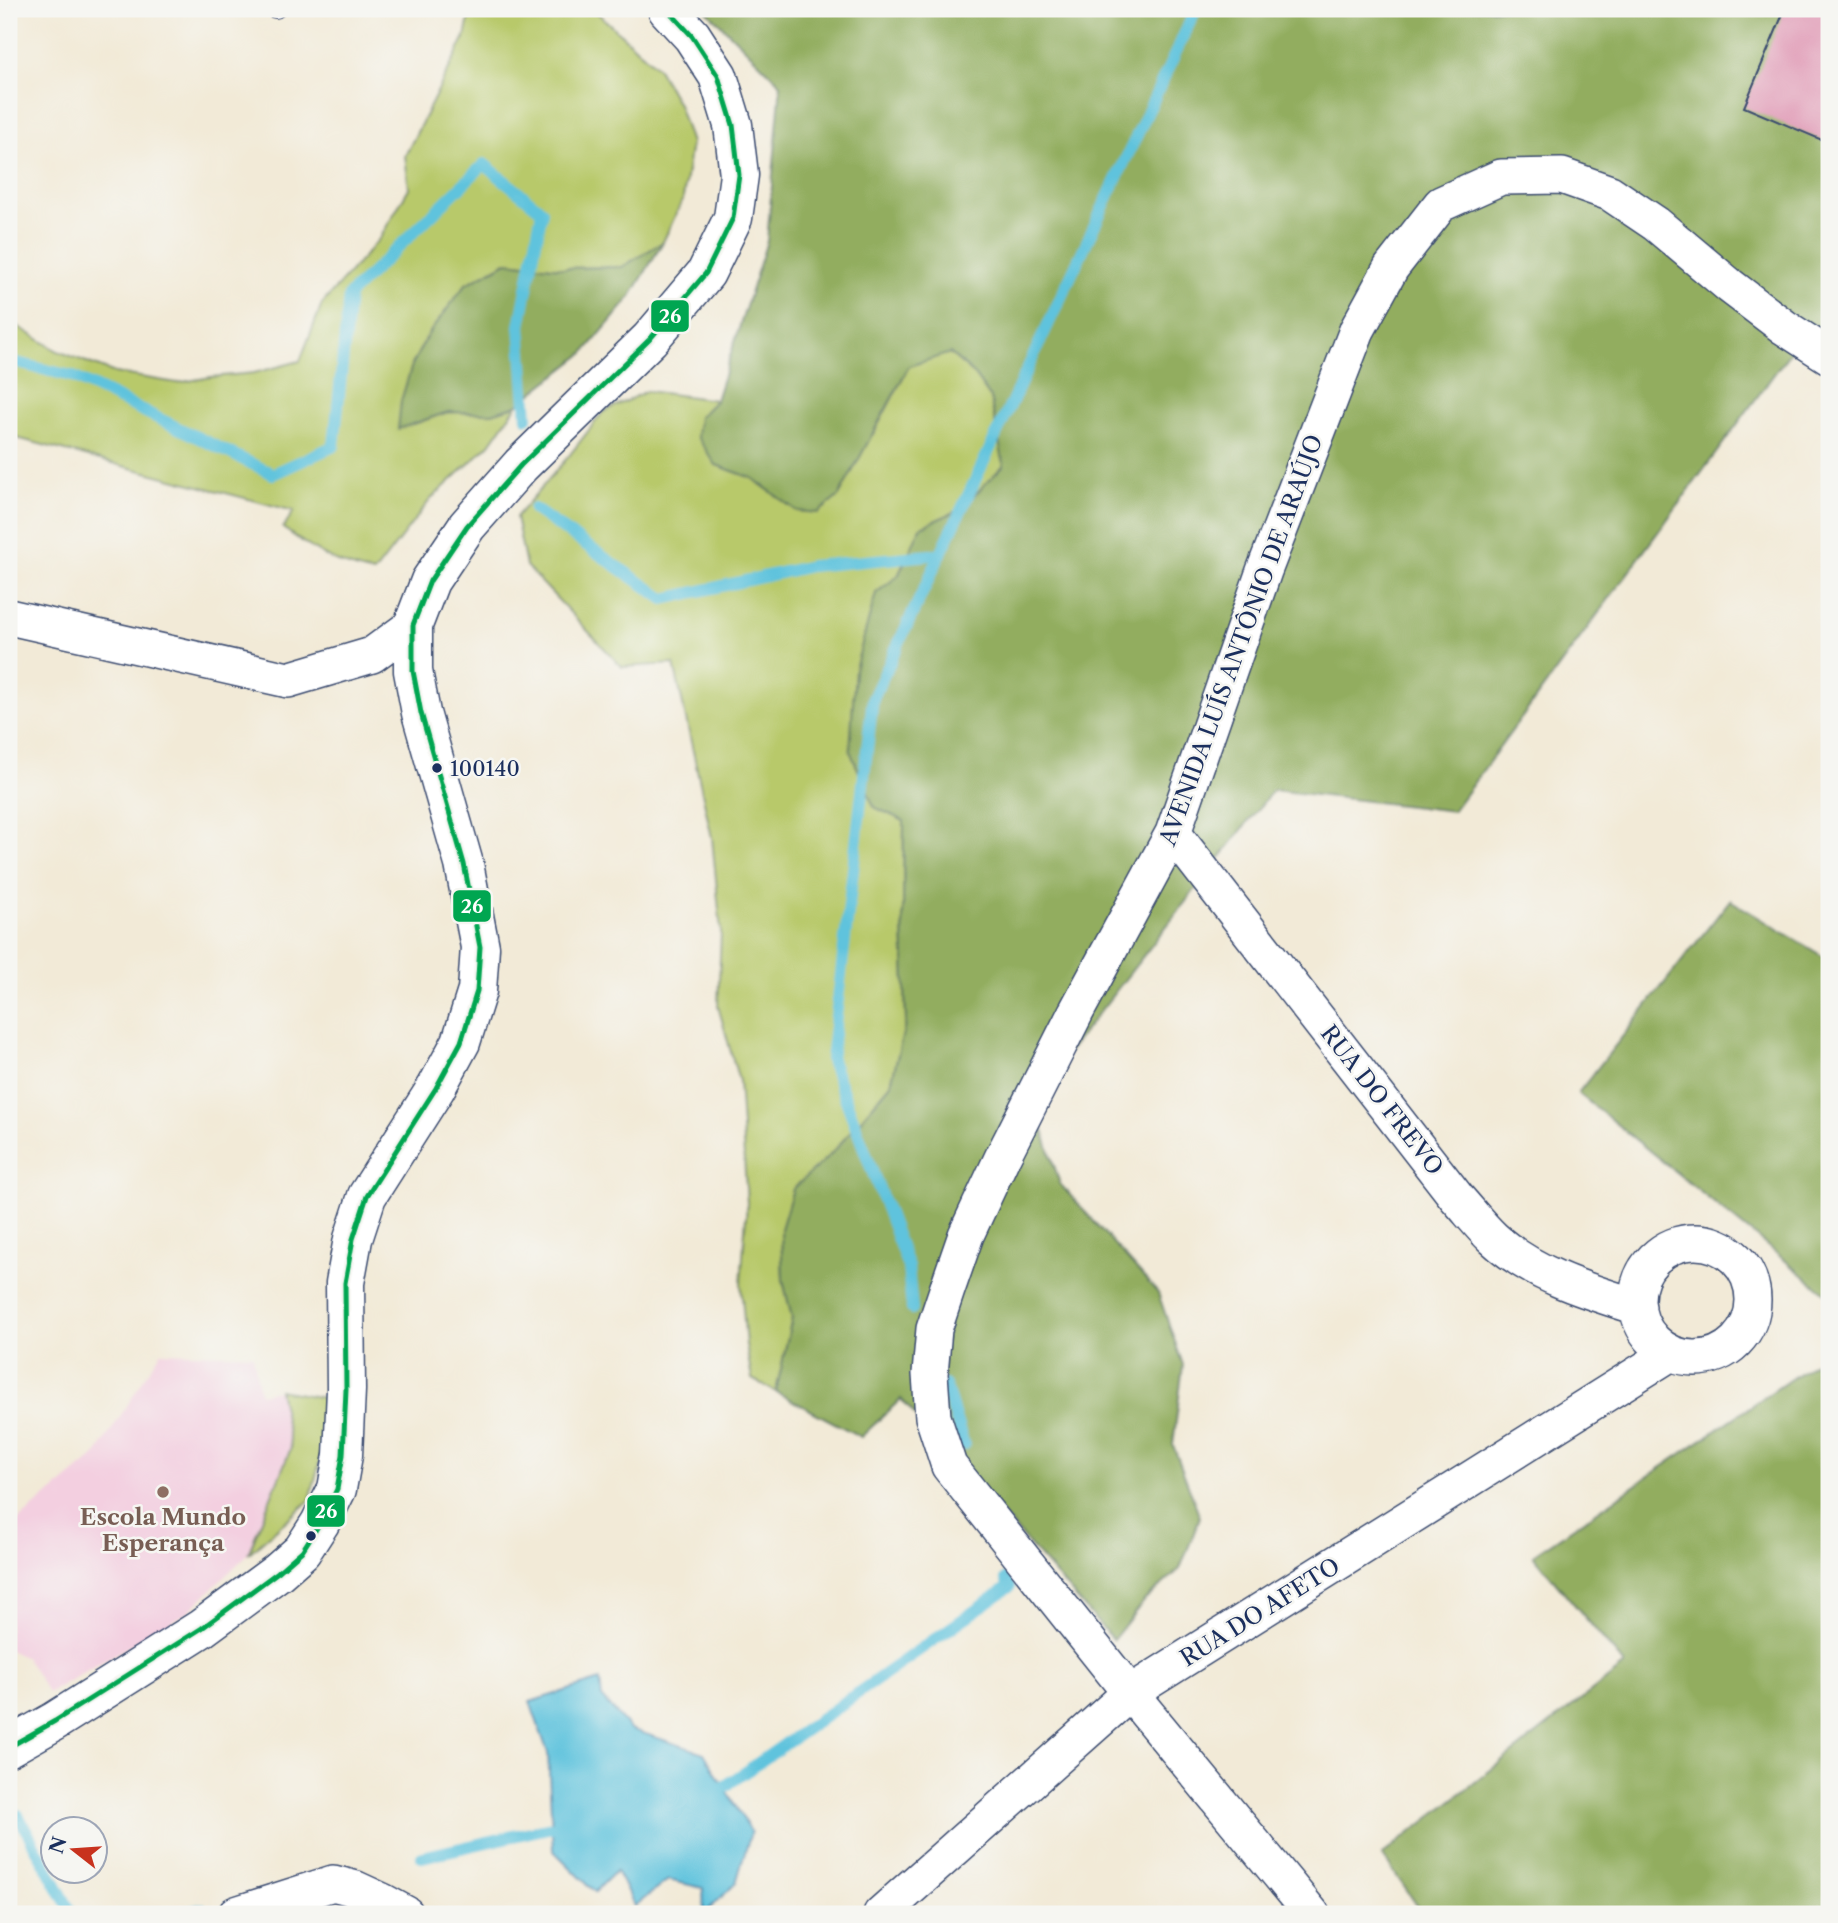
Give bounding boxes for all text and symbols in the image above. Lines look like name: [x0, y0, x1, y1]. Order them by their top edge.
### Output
line badge: 26: [650, 299, 690, 333]
text: 26: [659, 305, 681, 328]
street label: AVENIDA LUÍS ANTÔNIO DE ARAÚJO: [1153, 431, 1329, 850]
place label: 100140: [450, 756, 520, 781]
marker: 100140: [430, 761, 444, 775]
line badge: 26: [452, 889, 492, 923]
text: 26: [461, 895, 483, 918]
street label: RUA DO FREVO: [1315, 1020, 1449, 1180]
marker: Escola Mundo Esperança: [155, 1484, 171, 1500]
line badge: 26: [306, 1494, 346, 1528]
text: 26: [315, 1500, 337, 1523]
place label: Escola Mundo Esperança: [80, 1503, 246, 1557]
unlabelled marker: [304, 1529, 318, 1543]
street label: RUA DO AFETO: [1175, 1552, 1345, 1672]
north arrow: [38, 1814, 108, 1884]
text: N: [45, 1834, 72, 1856]

